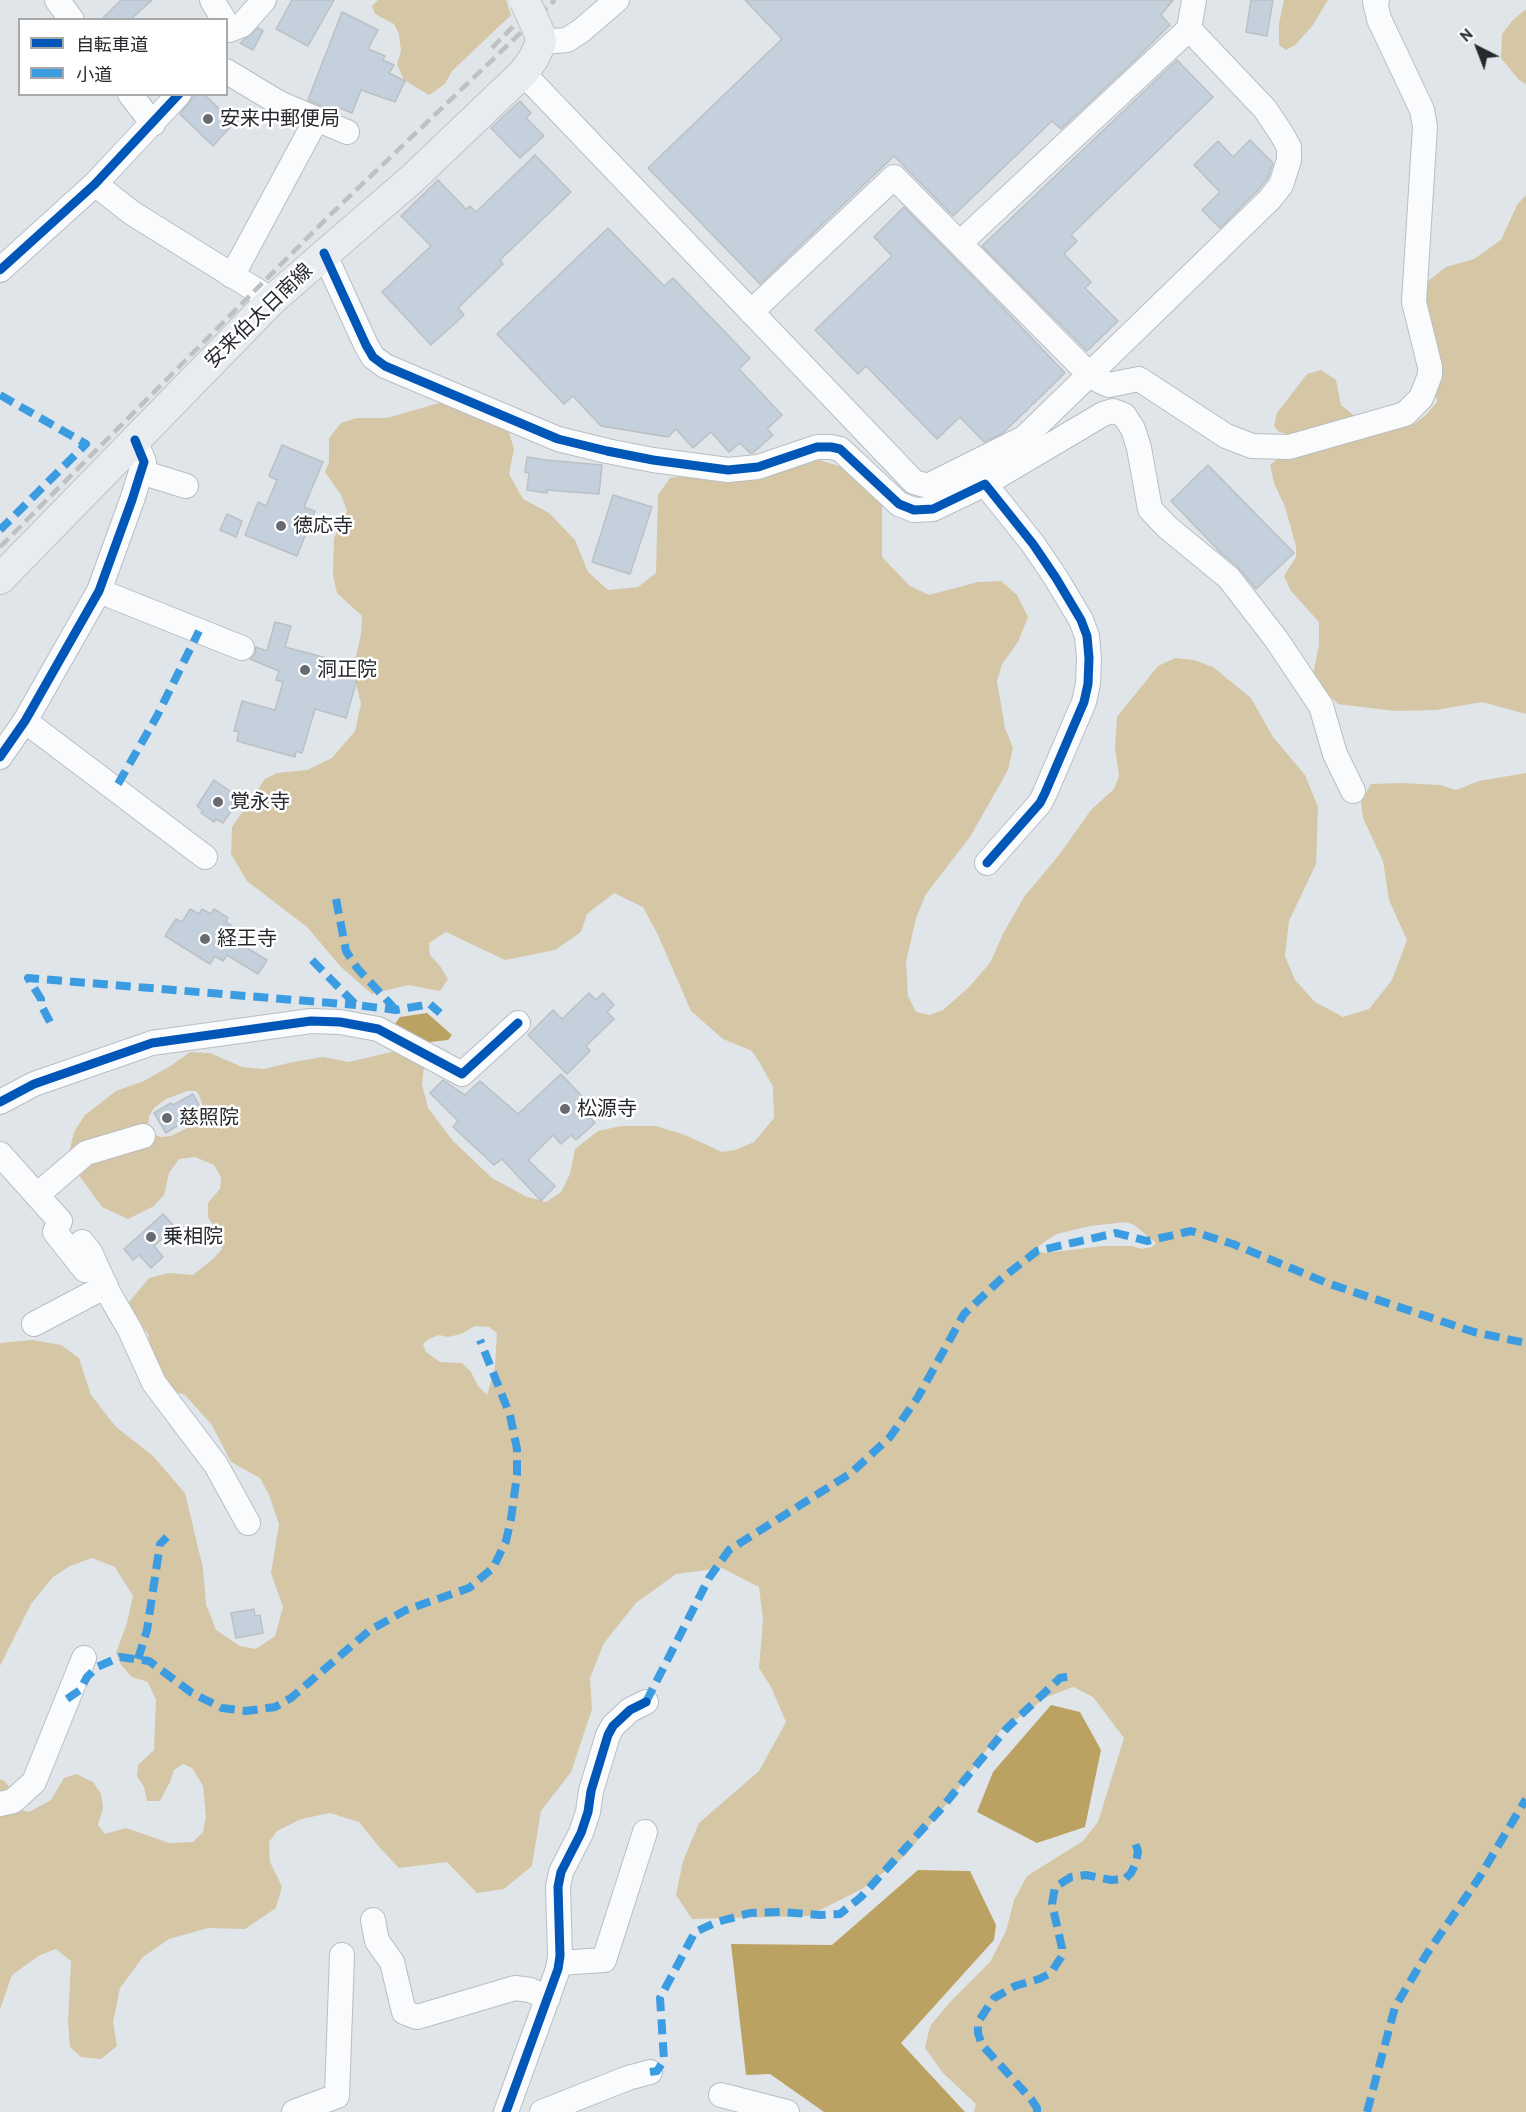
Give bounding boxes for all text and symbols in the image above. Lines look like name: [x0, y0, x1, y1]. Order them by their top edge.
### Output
legend: [18, 18, 228, 96]
north arrow: [1448, 18, 1508, 78]
text: N: [1455, 24, 1477, 46]
text: 自転車道: [76, 33, 148, 56]
text: 小道: [76, 63, 112, 86]
place label: 安来中郵便局: [220, 107, 340, 131]
marker: 安来中郵便局: [201, 112, 215, 126]
street label: 安来伯太日南線: [200, 259, 318, 373]
place label: 徳応寺: [293, 514, 353, 538]
marker: 徳応寺: [274, 519, 288, 533]
place label: 洞正院: [317, 658, 377, 682]
marker: 洞正院: [298, 663, 312, 677]
place label: 覚永寺: [230, 790, 290, 814]
marker: 覚永寺: [211, 795, 225, 809]
place label: 経王寺: [217, 927, 277, 951]
marker: 経王寺: [198, 932, 212, 946]
place label: 松源寺: [577, 1097, 637, 1121]
marker: 松源寺: [558, 1102, 572, 1116]
place label: 慈照院: [179, 1106, 239, 1130]
marker: 慈照院: [160, 1111, 174, 1125]
place label: 乗相院: [163, 1225, 223, 1249]
marker: 乗相院: [144, 1230, 158, 1244]

